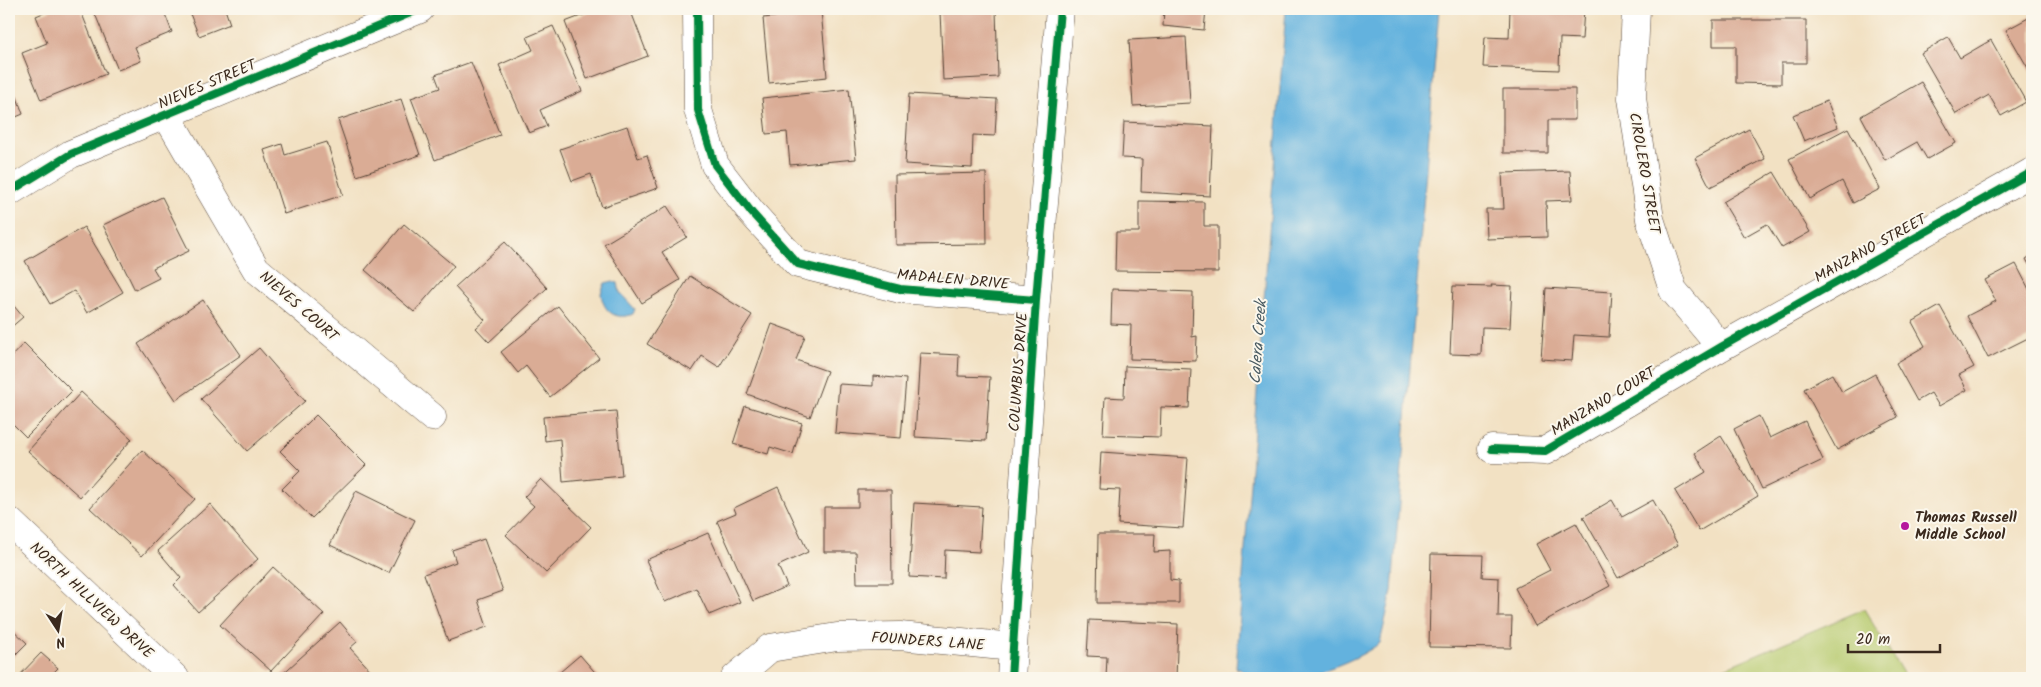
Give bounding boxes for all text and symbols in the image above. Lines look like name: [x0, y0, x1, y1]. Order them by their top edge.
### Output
street label: NIEVES STREET: [155, 53, 262, 116]
street label: CIROLERO STREET: [1622, 111, 1667, 238]
street label: MANZANO STREET: [1810, 207, 1933, 290]
street label: MADALEN DRIVE: [896, 263, 1011, 297]
street label: NIEVES COURT: [253, 265, 345, 349]
water label: Calera Creek: [1243, 297, 1274, 385]
street label: COLUMBUS DRIVE: [1003, 310, 1035, 433]
street label: MANZANO COURT: [1546, 360, 1662, 443]
place label: Thomas Russell Middle School: [1915, 506, 2017, 547]
marker: Thomas Russell Middle School: [1899, 520, 1911, 532]
street label: NORTH HILLVIEW DRIVE: [27, 538, 157, 662]
north arrow: [32, 604, 82, 654]
scale bar: [1848, 622, 1941, 654]
street label: FOUNDERS LANE: [870, 626, 987, 658]
text: 20 m: [1856, 628, 1890, 652]

